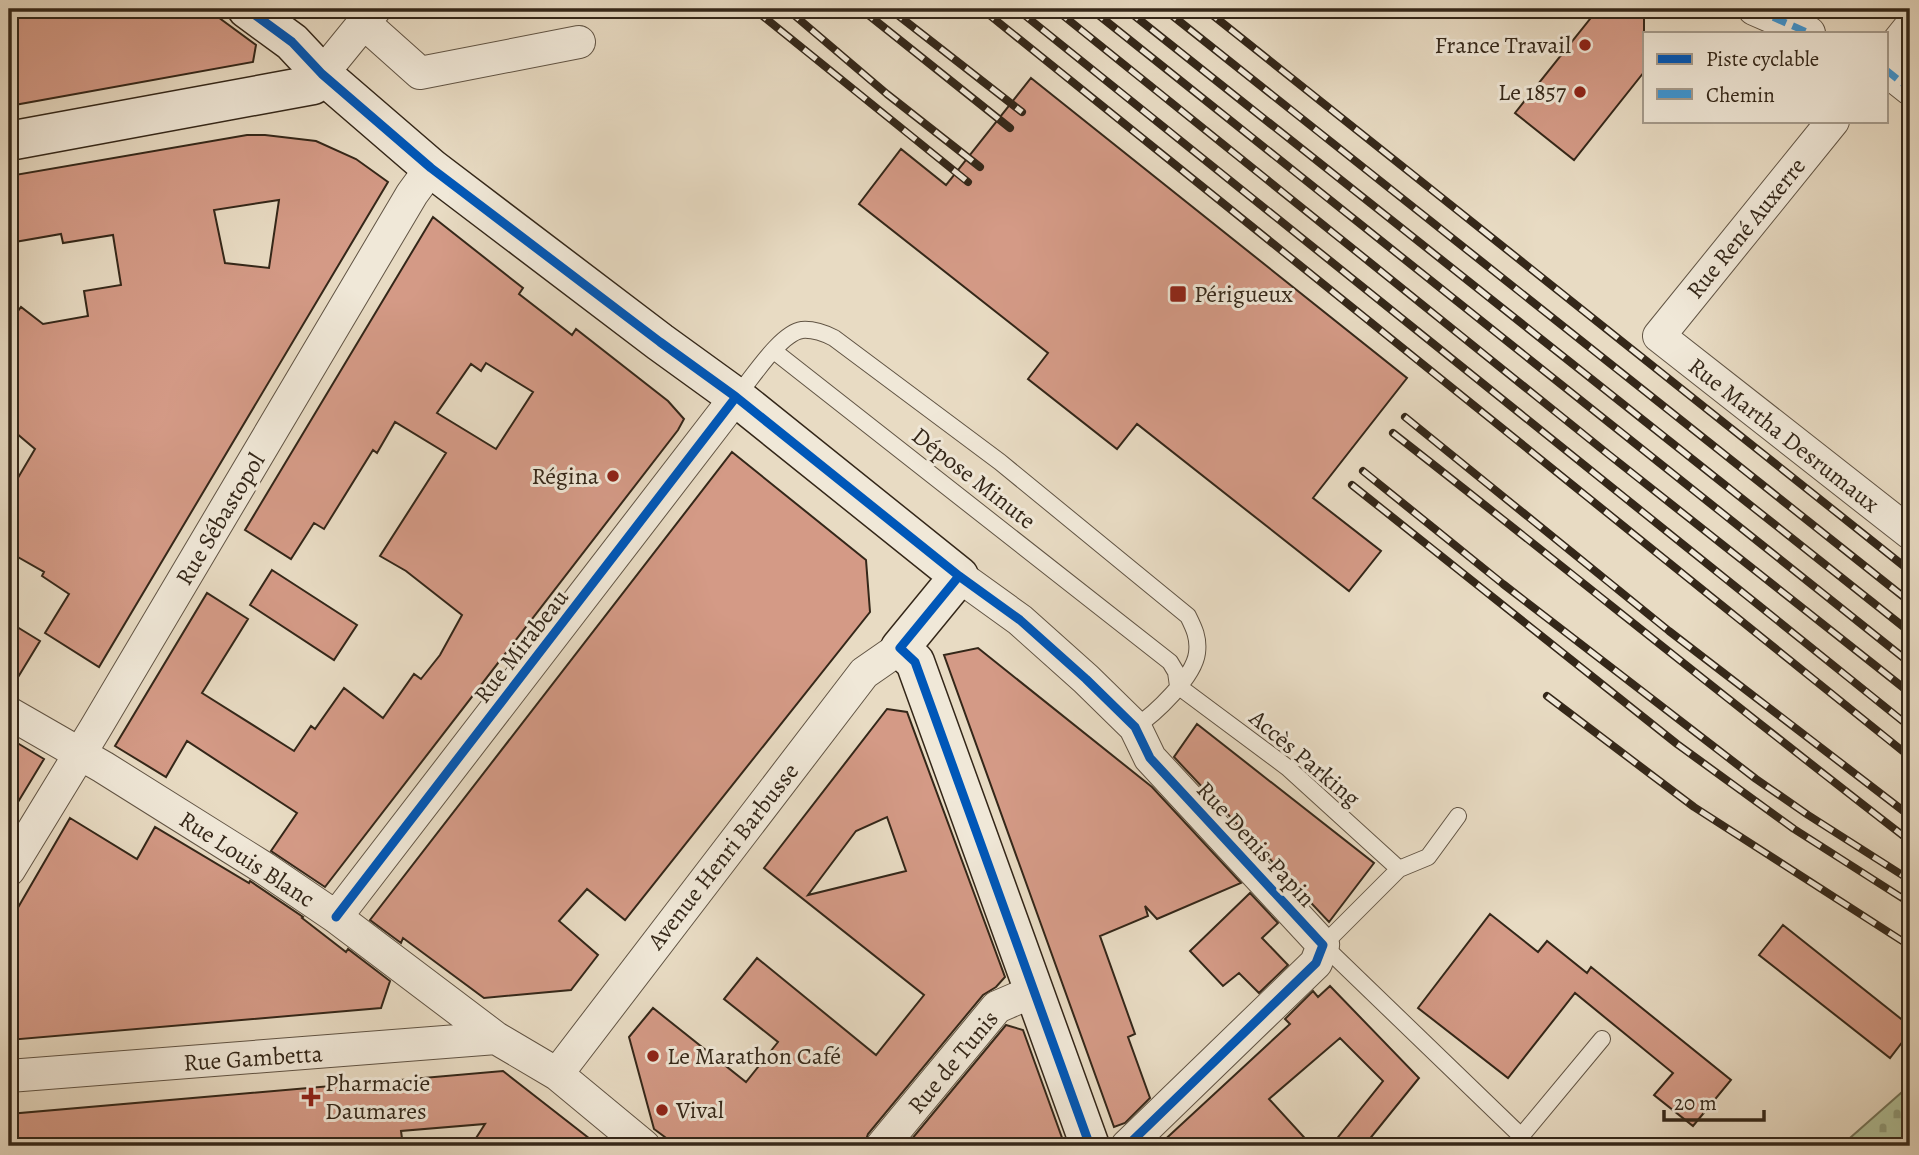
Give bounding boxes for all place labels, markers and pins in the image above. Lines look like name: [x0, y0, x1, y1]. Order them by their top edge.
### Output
place label: France Travail: [1434, 29, 1571, 61]
marker: France Travail: [1577, 37, 1593, 53]
place label: Le 1857: [1498, 76, 1567, 108]
marker: Le 1857: [1572, 84, 1588, 100]
place label: Périgueux: [1194, 278, 1294, 310]
marker: Périgueux: [1168, 284, 1188, 304]
place label: Régina: [531, 460, 600, 492]
marker: Régina: [605, 468, 621, 484]
place label: Le Marathon Café: [667, 1040, 841, 1072]
marker: Le Marathon Café: [645, 1048, 661, 1064]
place label: Pharmacie Daumares: [325, 1067, 430, 1127]
marker: Pharmacie Daumares: [303, 1089, 319, 1105]
place label: Vival: [675, 1094, 724, 1126]
marker: Vival: [654, 1102, 670, 1118]

